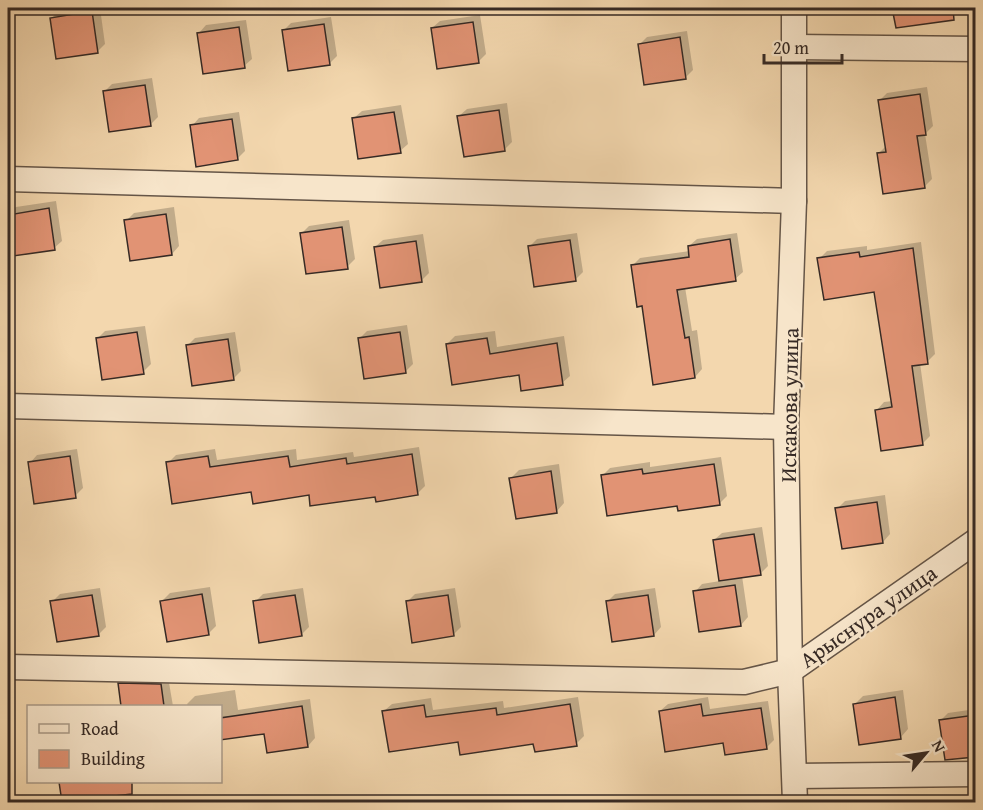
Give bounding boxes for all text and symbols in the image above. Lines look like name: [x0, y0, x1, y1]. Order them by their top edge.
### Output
scale bar: [764, 27, 842, 65]
text: 20 m: [773, 34, 809, 61]
street label: Искакова улица: [772, 327, 806, 483]
street label: Арыснура улица: [793, 556, 944, 675]
legend: [27, 705, 222, 783]
text: Road: [81, 715, 119, 742]
north arrow: [896, 723, 956, 783]
text: N: [926, 735, 952, 756]
text: Building: [81, 745, 145, 772]

